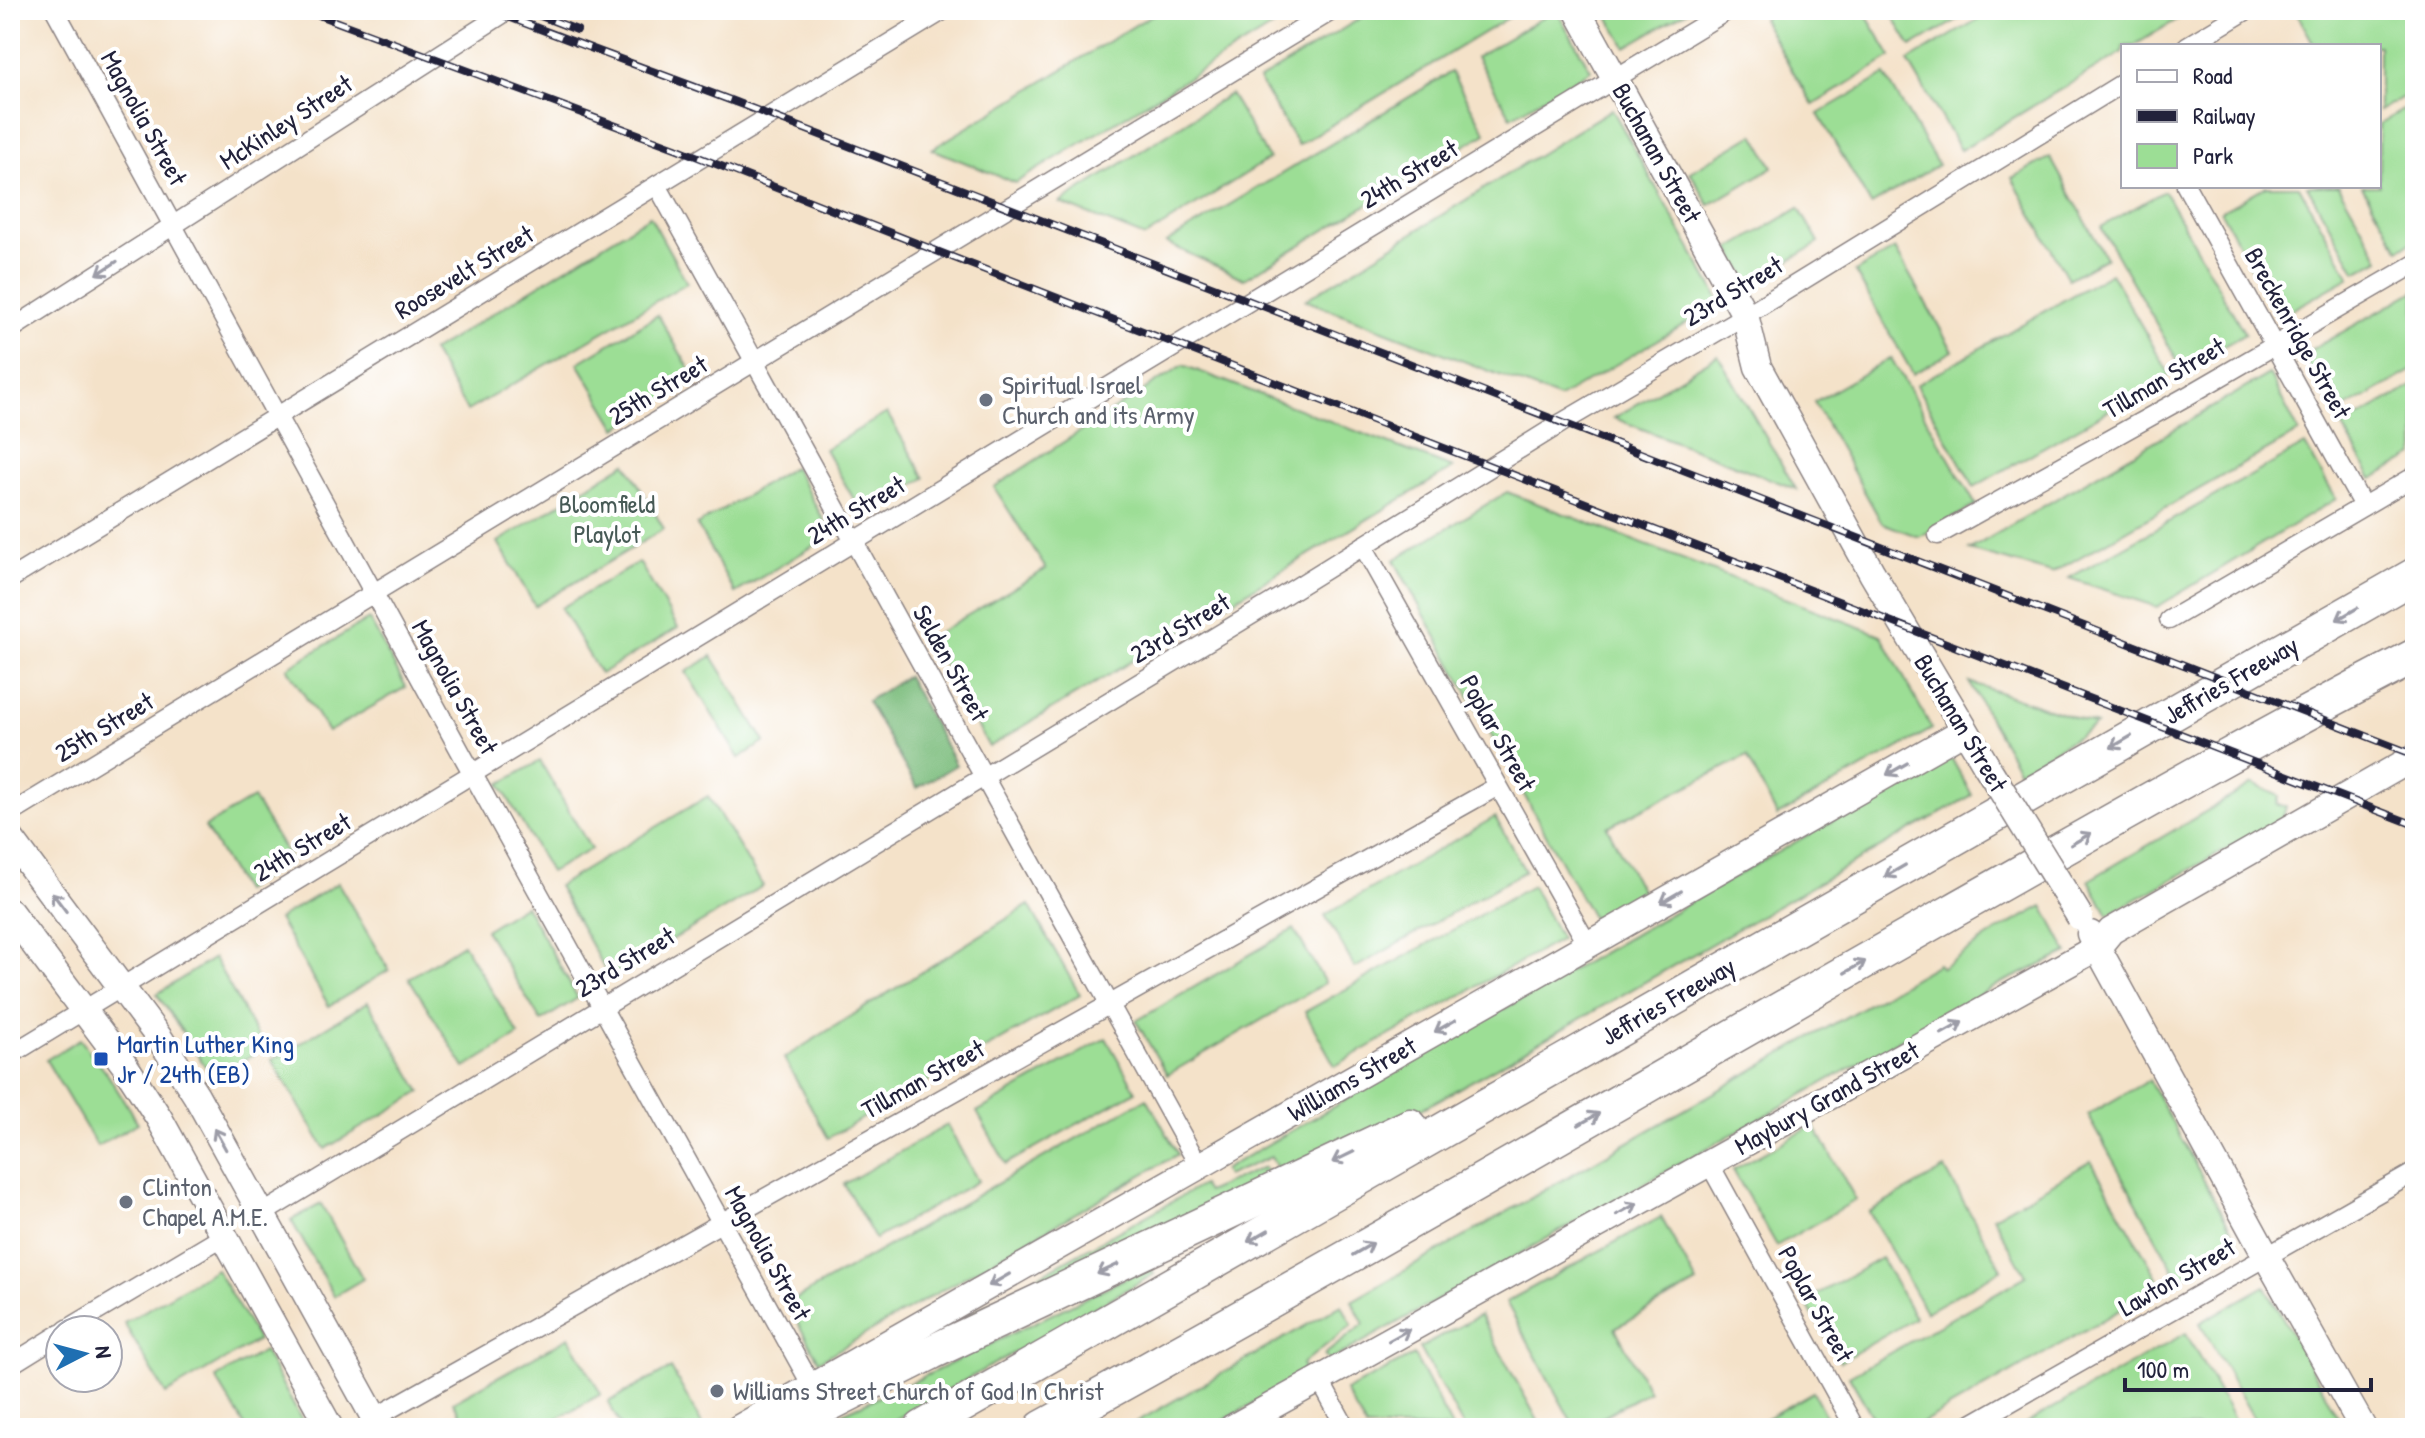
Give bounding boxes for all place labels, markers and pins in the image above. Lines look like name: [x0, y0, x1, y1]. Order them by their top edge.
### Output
place label: Spiritual Israel Church and its Army: [1002, 367, 1195, 432]
marker: Spiritual Israel Church and its Army: [977, 391, 995, 409]
place label: Martin Luther King Jr / 24th (EB): [117, 1026, 294, 1091]
marker: Martin Luther King Jr / 24th (EB): [92, 1050, 110, 1068]
place label: Clinton Chapel A.M.E.: [142, 1169, 268, 1234]
marker: Clinton Chapel A.M.E.: [117, 1193, 135, 1211]
place label: Williams Street Church of God In Christ: [733, 1373, 1105, 1408]
marker: Williams Street Church of God In Christ: [708, 1382, 726, 1400]

